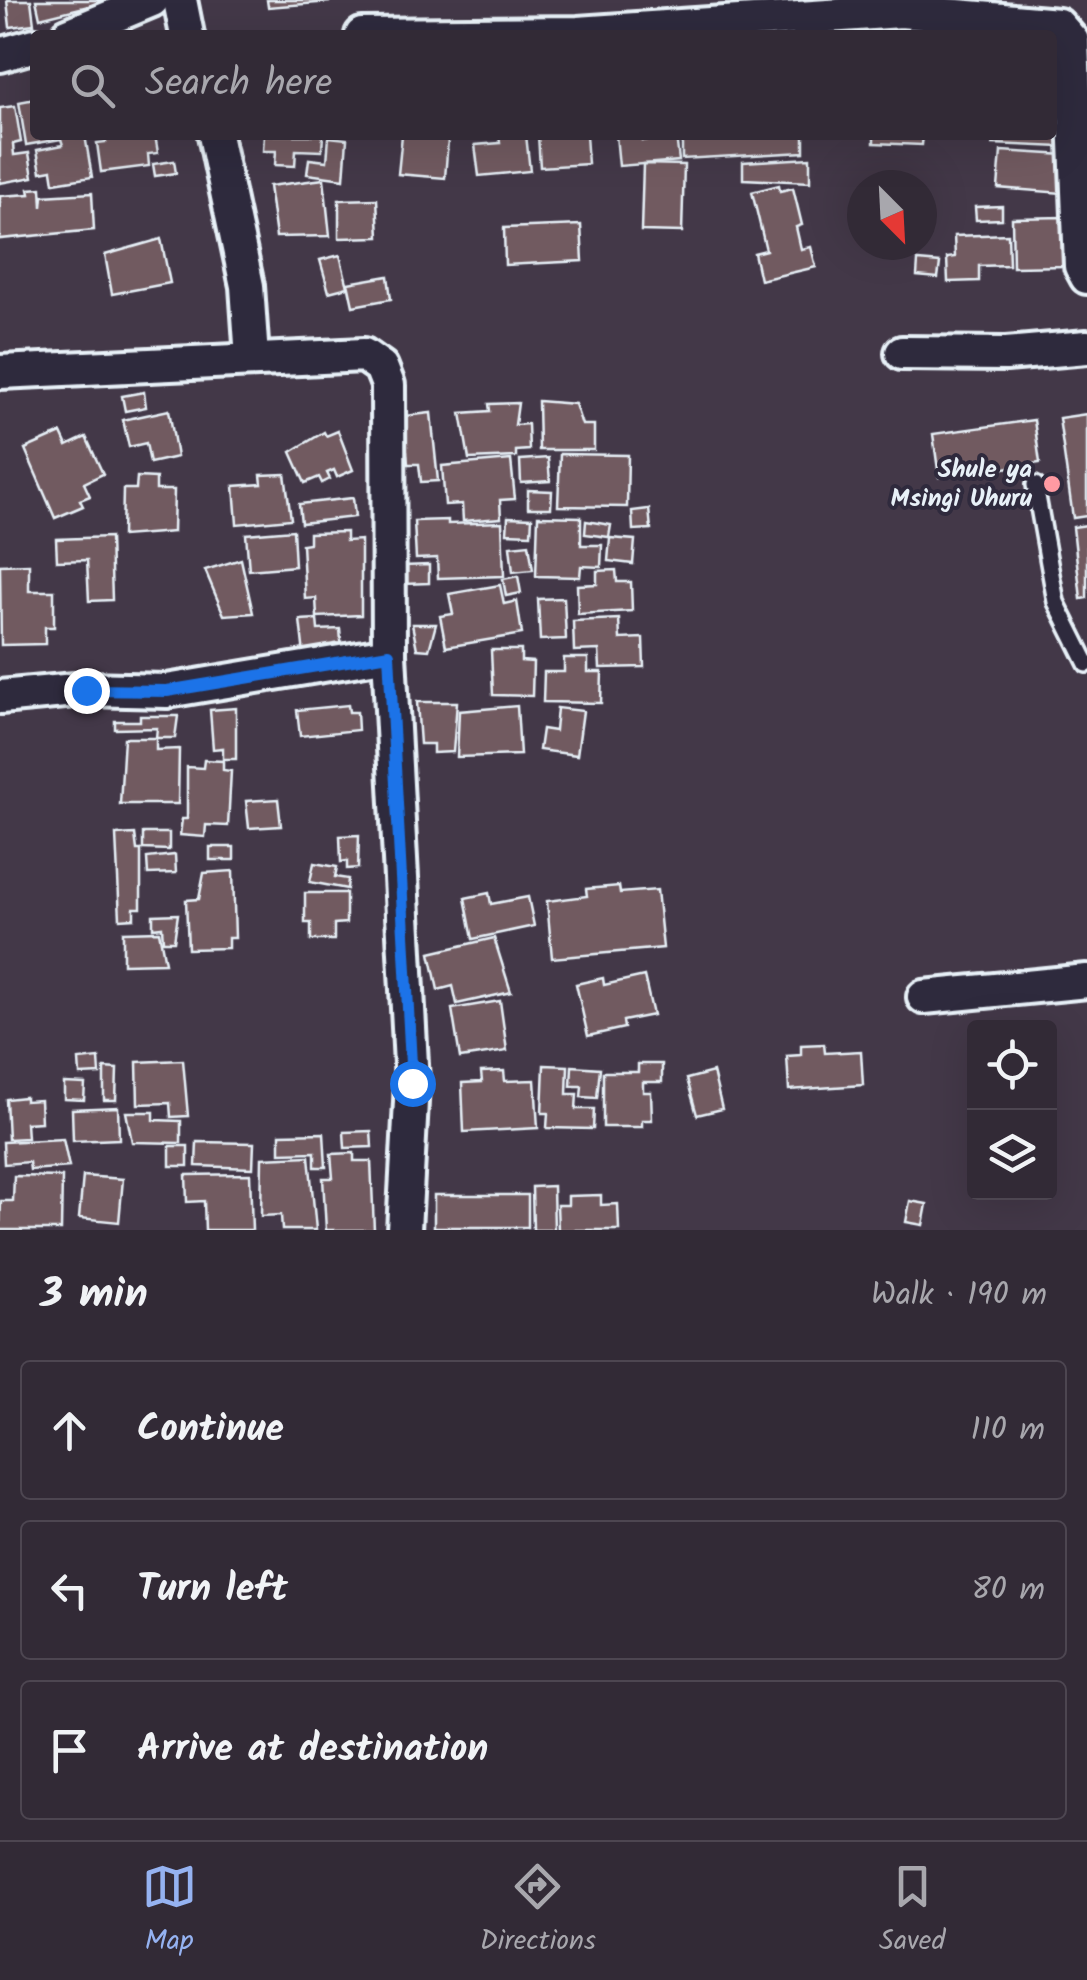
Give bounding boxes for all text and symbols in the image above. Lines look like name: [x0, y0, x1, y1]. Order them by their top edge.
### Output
search box: [30, 30, 1057, 140]
text: Search here: [145, 55, 332, 115]
icon: search: [65, 58, 120, 113]
north arrow: [847, 170, 937, 260]
place label: Shule ya Msingi Uhuru: [891, 450, 1033, 519]
marker: Shule ya Msingi Uhuru: [1041, 473, 1063, 495]
route end: [64, 668, 110, 714]
map controls: [967, 1020, 1057, 1200]
button: locate: [967, 1020, 1057, 1110]
route start: [390, 1061, 436, 1107]
button: layers: [967, 1110, 1057, 1200]
text: 3 min: [40, 1262, 148, 1329]
text: Walk · 190 m: [871, 1270, 1047, 1321]
text: Continue: [137, 1400, 284, 1460]
icon: ahead: [42, 1403, 97, 1458]
text: 110 m: [971, 1405, 1045, 1456]
text: Turn left: [137, 1560, 288, 1620]
icon: left: [42, 1563, 97, 1618]
text: 80 m: [971, 1565, 1045, 1616]
text: Arrive at destination: [137, 1720, 488, 1780]
icon: arrive: [42, 1723, 97, 1778]
tab: Map: [142, 1859, 197, 1964]
tab: Directions: [480, 1859, 596, 1964]
tab: Saved: [879, 1859, 945, 1964]

